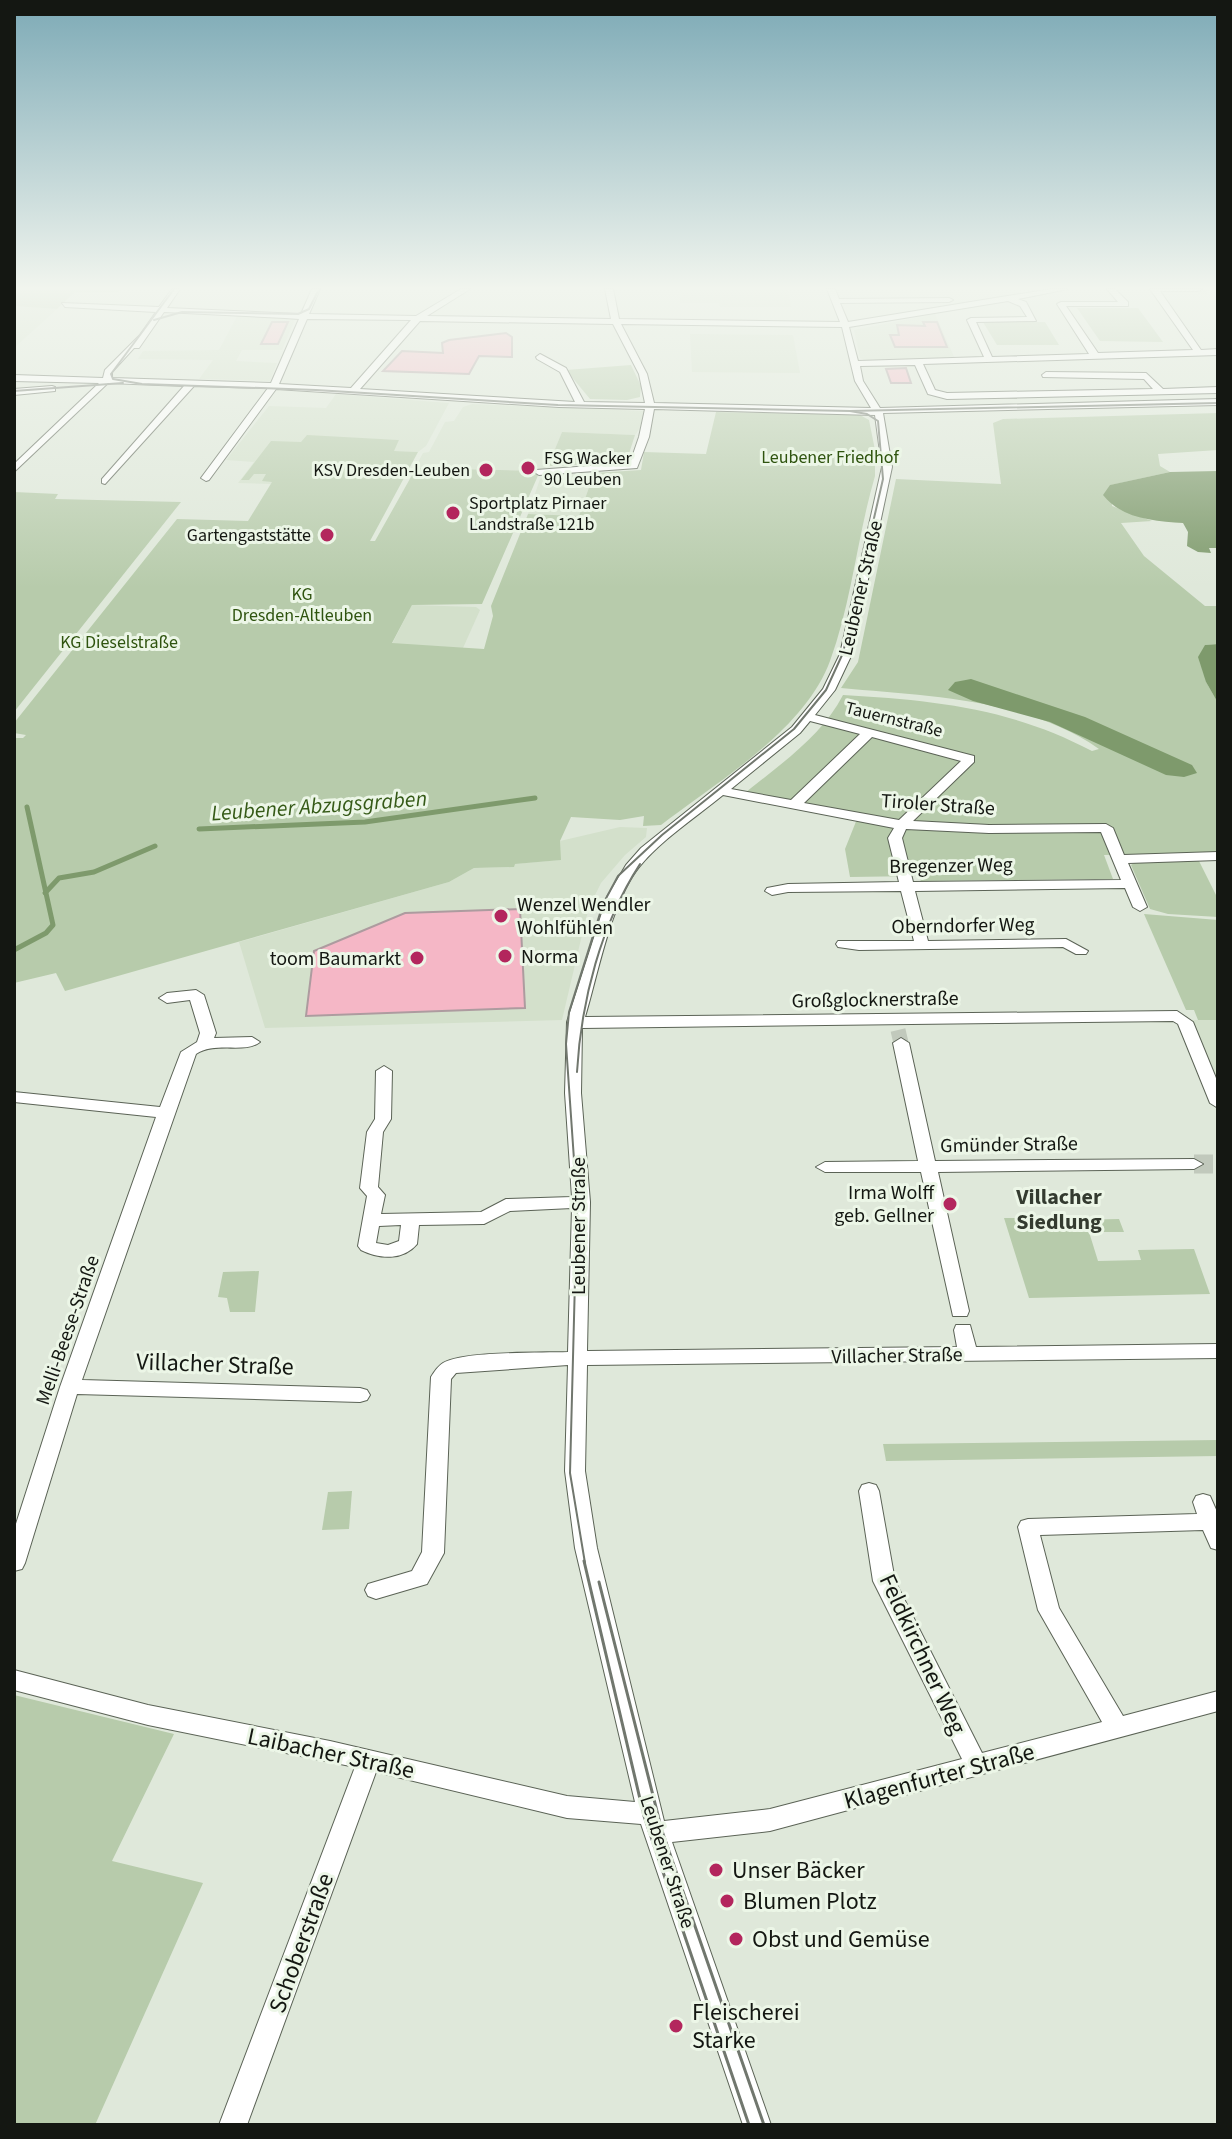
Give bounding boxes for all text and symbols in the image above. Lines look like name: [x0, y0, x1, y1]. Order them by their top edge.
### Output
park label: Leubener Friedhof: [761, 445, 900, 470]
place label: FSG Wacker 90 Leuben: [544, 446, 632, 492]
place label: KSV Dresden-Leuben: [313, 458, 470, 483]
marker: FSG Wacker 90 Leuben: [519, 459, 537, 477]
marker: KSV Dresden-Leuben: [477, 461, 495, 479]
place label: Sportplatz Pirnaer Landstraße 121b: [469, 491, 607, 537]
marker: Sportplatz Pirnaer Landstraße 121b: [444, 504, 462, 522]
street label: Leubener Straße: [832, 518, 890, 659]
place label: Gartengaststätte: [187, 523, 311, 548]
marker: Gartengaststätte: [318, 526, 336, 544]
park label: KG Dresden-Altleuben: [232, 582, 372, 628]
park label: KG Dieselstraße: [60, 630, 178, 655]
street label: Tauernstraße: [842, 695, 945, 744]
water label: Leubener Abzugsgraben: [210, 782, 428, 830]
street label: Tiroler Straße: [880, 787, 996, 823]
street label: Bregenzer Weg: [889, 851, 1013, 881]
place label: Wenzel Wendler Wohlfühlen: [517, 891, 651, 942]
marker: Wenzel Wendler Wohlfühlen: [492, 907, 510, 925]
street label: Oberndorfer Weg: [891, 911, 1035, 941]
place label: Norma: [521, 943, 578, 971]
place label: toom Baumarkt: [270, 945, 401, 973]
marker: Norma: [496, 947, 514, 965]
marker: toom Baumarkt: [408, 949, 426, 967]
street label: Großglocknerstraße: [791, 985, 959, 1015]
street label: Gmünder Straße: [940, 1130, 1078, 1160]
street label: Leubener Straße: [565, 1157, 593, 1295]
place label: Irma Wolff geb. Gellner: [834, 1179, 935, 1230]
district label: Villacher Siedlung: [1015, 1181, 1102, 1238]
marker: Irma Wolff geb. Gellner: [941, 1195, 959, 1213]
street label: Melli-Beese-Straße: [29, 1252, 107, 1409]
street label: Villacher Straße: [831, 1341, 963, 1371]
street label: Villacher Straße: [136, 1344, 294, 1385]
street label: Feldkirchner Weg: [870, 1568, 975, 1740]
street label: Laibacher Straße: [244, 1719, 418, 1788]
street label: Klagenfurter Straße: [840, 1734, 1038, 1819]
street label: Leubener Straße: [632, 1792, 702, 1932]
place label: Unser Bäcker: [732, 1853, 865, 1888]
marker: Unser Bäcker: [707, 1861, 725, 1879]
street label: Schoberstraße: [260, 1868, 343, 2018]
place label: Blumen Plotz: [743, 1884, 877, 1919]
marker: Blumen Plotz: [718, 1892, 736, 1910]
place label: Obst und Gemüse: [752, 1922, 930, 1957]
marker: Obst und Gemüse: [727, 1930, 745, 1948]
place label: Fleischerei Starke: [692, 1995, 800, 2058]
marker: Fleischerei Starke: [667, 2017, 685, 2035]

